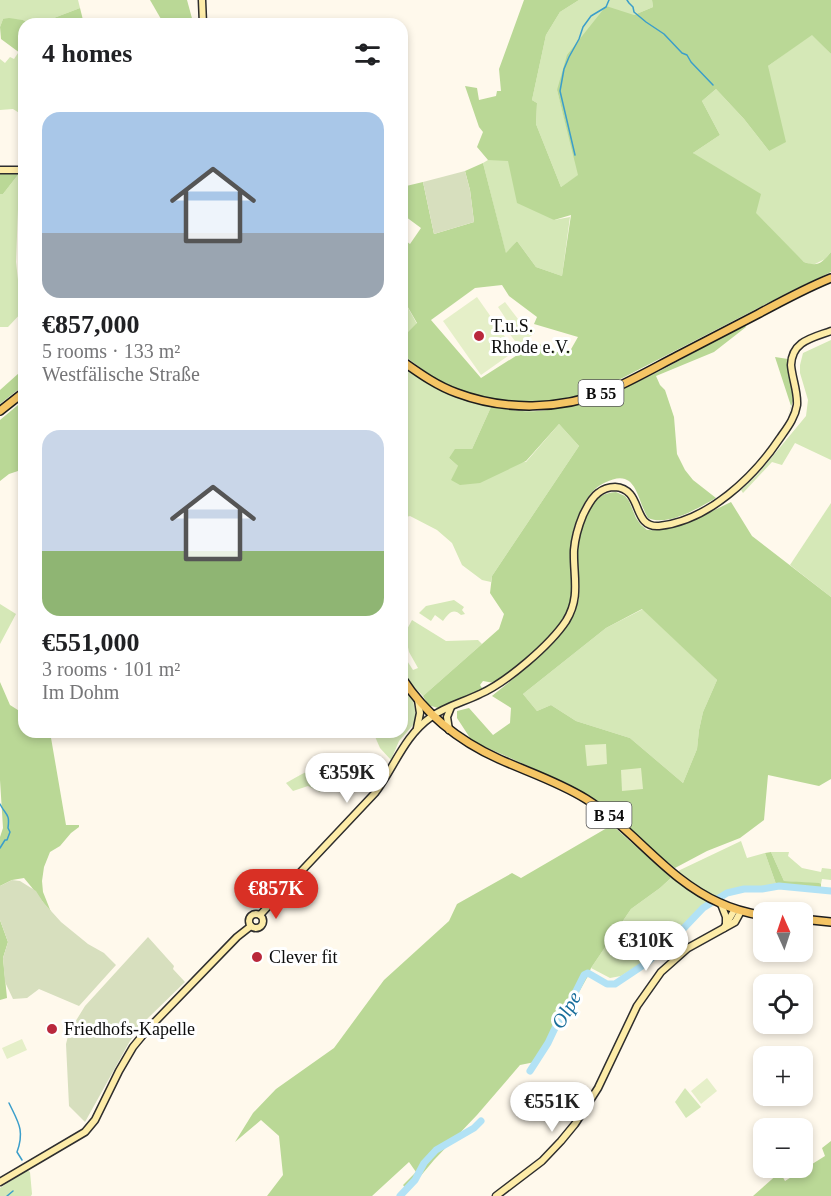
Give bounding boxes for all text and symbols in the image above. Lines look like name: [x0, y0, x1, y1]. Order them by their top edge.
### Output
icon: filters: [351, 38, 384, 71]
text: 4 homes: [42, 39, 132, 68]
icon: home: [159, 151, 267, 259]
text: €857,000: [42, 310, 140, 339]
place label: T.u.S. Rhode e.V.: [491, 316, 570, 357]
marker: T.u.S. Rhode e.V.: [472, 329, 486, 343]
text: 5 rooms · 133 m²: [42, 340, 180, 362]
text: Westfälische Straße: [42, 363, 200, 385]
road number: B 55: [578, 380, 624, 406]
icon: home: [159, 469, 267, 577]
text: €551,000: [42, 628, 140, 657]
text: 3 rooms · 101 m²: [42, 658, 180, 680]
text: Im Dohm: [42, 681, 119, 703]
pin: €359K: [305, 753, 389, 804]
text: €359K: [319, 761, 375, 783]
road number: B 54: [586, 802, 632, 828]
pin: €857K: [234, 869, 318, 920]
text: €857K: [248, 877, 304, 899]
north arrow: [753, 902, 813, 962]
map controls: [753, 902, 813, 1178]
pin: €310K: [604, 921, 688, 972]
text: €310K: [618, 929, 674, 951]
place label: Clever fit: [269, 947, 337, 967]
marker: Clever fit: [250, 950, 264, 964]
button: locate: [753, 974, 813, 1034]
water label: Olpe: [547, 988, 586, 1033]
place label: Friedhofs-Kapelle: [64, 1019, 195, 1039]
marker: Friedhofs-Kapelle: [45, 1022, 59, 1036]
button: +: [753, 1046, 813, 1106]
pin: €551K: [510, 1082, 594, 1133]
text: €551K: [524, 1090, 580, 1112]
button: −: [753, 1118, 813, 1178]

